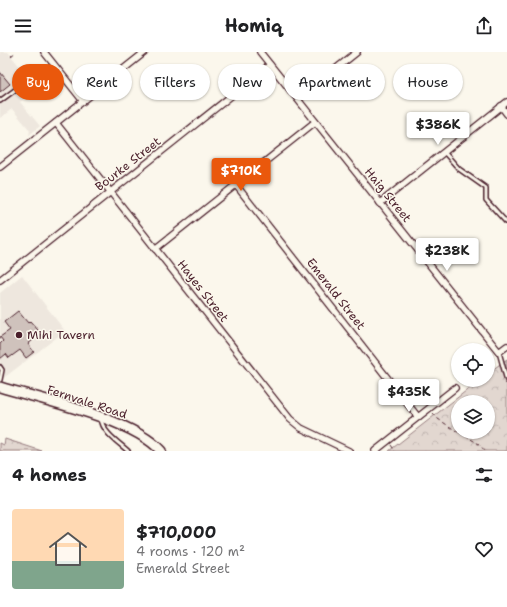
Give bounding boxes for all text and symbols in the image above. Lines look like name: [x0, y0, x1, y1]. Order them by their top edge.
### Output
text: Homiq: [225, 14, 282, 38]
icon: menu: [12, 15, 34, 37]
icon: share: [473, 15, 495, 37]
chip: Buy: [12, 64, 64, 100]
chip: Rent: [72, 64, 132, 100]
chip: Filters: [140, 64, 210, 100]
chip: New: [218, 64, 276, 100]
chip: Apartment: [284, 64, 385, 100]
chip: House: [393, 64, 463, 100]
pin: $386K: [410, 112, 466, 146]
text: $386K: [416, 116, 460, 133]
street label: Bourke Street: [92, 133, 164, 195]
pin: $710K: [213, 158, 269, 192]
text: $710K: [221, 162, 261, 179]
street label: Haig Street: [361, 164, 415, 226]
pin: $238K: [419, 238, 475, 272]
text: $238K: [425, 242, 469, 259]
street label: Emerald Street: [303, 255, 369, 333]
street label: Hayes Street: [174, 257, 232, 325]
place label: Mihi Tavern: [27, 327, 95, 343]
marker: Mihi Tavern: [14, 330, 24, 340]
map controls: [451, 343, 495, 439]
button: locate: [451, 343, 495, 387]
pin: $435K: [381, 379, 437, 413]
street label: Fernvale Road: [45, 382, 129, 423]
text: $435K: [387, 383, 431, 400]
button: layers: [451, 395, 495, 439]
text: 4 homes: [12, 464, 87, 486]
icon: filters: [473, 464, 495, 486]
text: $710,000: [136, 521, 217, 543]
icon: home: [44, 525, 92, 573]
icon: heart: [473, 538, 495, 560]
text: 4 rooms · 120 m²: [136, 543, 245, 560]
text: Emerald Street: [136, 560, 230, 577]

